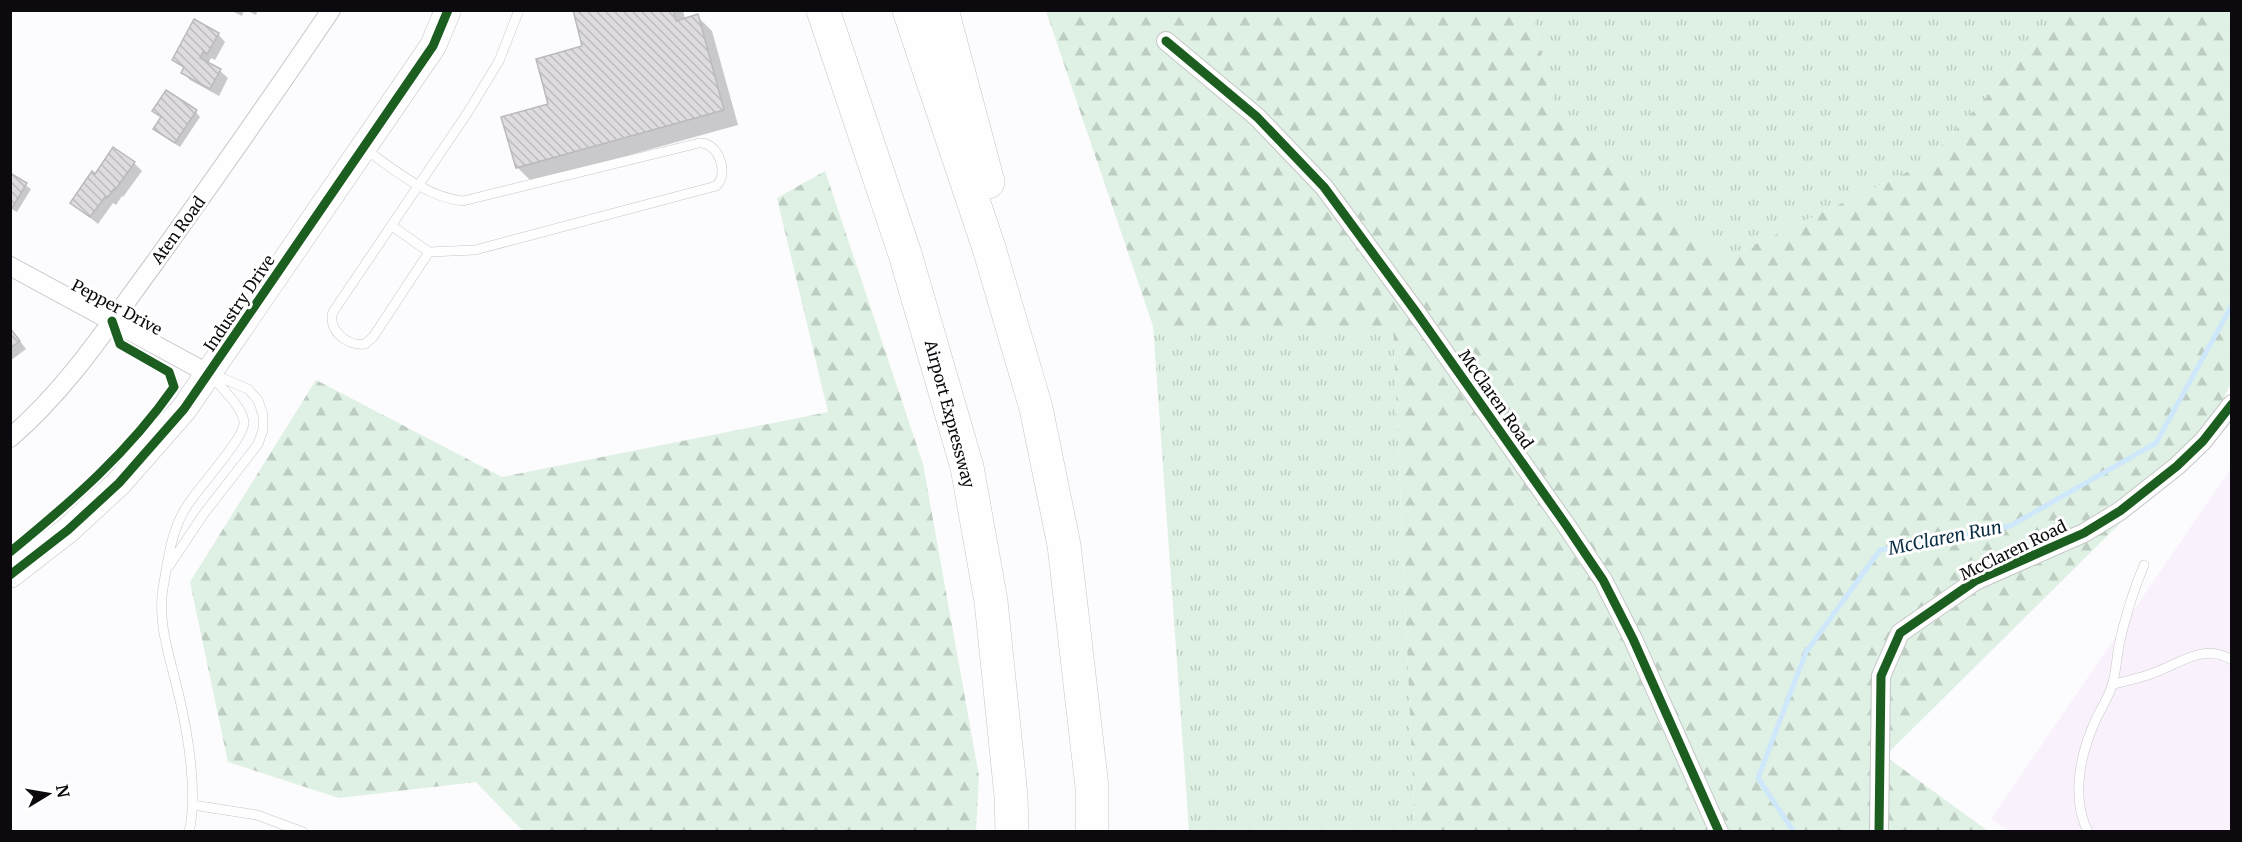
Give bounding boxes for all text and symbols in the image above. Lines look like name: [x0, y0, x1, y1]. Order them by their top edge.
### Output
street label: Aten Road: [146, 192, 209, 268]
street label: Industry Drive: [199, 251, 279, 355]
street label: Pepper Drive: [68, 275, 166, 339]
street label: Airport Expressway: [920, 337, 980, 491]
street label: McClaren Road: [1454, 346, 1538, 453]
water label: McClaren Run: [1885, 515, 2004, 560]
street label: McClaren Road: [1956, 515, 2070, 584]
north arrow: [18, 764, 78, 824]
text: N: [52, 783, 74, 800]

